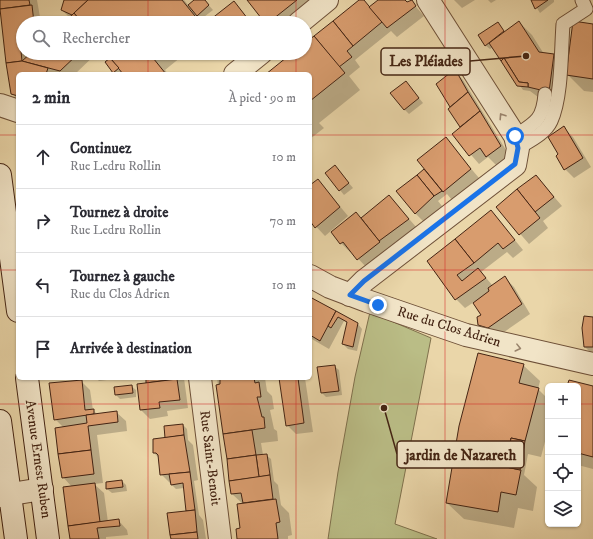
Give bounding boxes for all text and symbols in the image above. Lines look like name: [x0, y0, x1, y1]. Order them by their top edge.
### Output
search box: [16, 16, 312, 60]
icon: search: [30, 27, 52, 49]
text: Rechercher: [62, 29, 130, 48]
callout: Les Pléiades: [381, 48, 470, 75]
text: Les Pléiades: [389, 52, 463, 71]
text: 2 min: [32, 87, 70, 109]
text: À pied · 90 m: [228, 90, 296, 106]
one-way arrow: [500, 113, 507, 120]
route start: [506, 127, 524, 145]
text: Continuez: [70, 139, 131, 158]
icon: ahead: [32, 146, 54, 168]
text: 10 m: [272, 149, 296, 165]
text: Rue Ledru Rollin: [70, 158, 161, 174]
text: Tournez à droite: [70, 203, 168, 222]
icon: right: [32, 210, 54, 232]
text: 70 m: [270, 213, 296, 229]
text: Rue Ledru Rollin: [70, 222, 161, 238]
text: Tournez à gauche: [70, 267, 175, 286]
icon: left: [32, 274, 54, 296]
text: 10 m: [272, 277, 296, 293]
text: Rue du Clos Adrien: [70, 286, 170, 302]
route end: [369, 296, 387, 314]
street label: Rue du Clos Adrien: [395, 303, 504, 352]
icon: arrive: [32, 338, 54, 360]
text: Arrivée à destination: [70, 339, 192, 358]
one-way arrow: [515, 343, 522, 352]
map controls: [545, 383, 581, 527]
button: +: [545, 383, 581, 419]
street label: Avenue Ernest Ruben: [21, 399, 55, 520]
street label: Rue Saint-Benoit: [195, 409, 225, 507]
button: −: [545, 419, 581, 455]
callout: jardin de Nazareth: [397, 441, 524, 468]
text: jardin de Nazareth: [403, 446, 516, 465]
button: locate: [545, 455, 581, 491]
button: layers: [545, 491, 581, 527]

